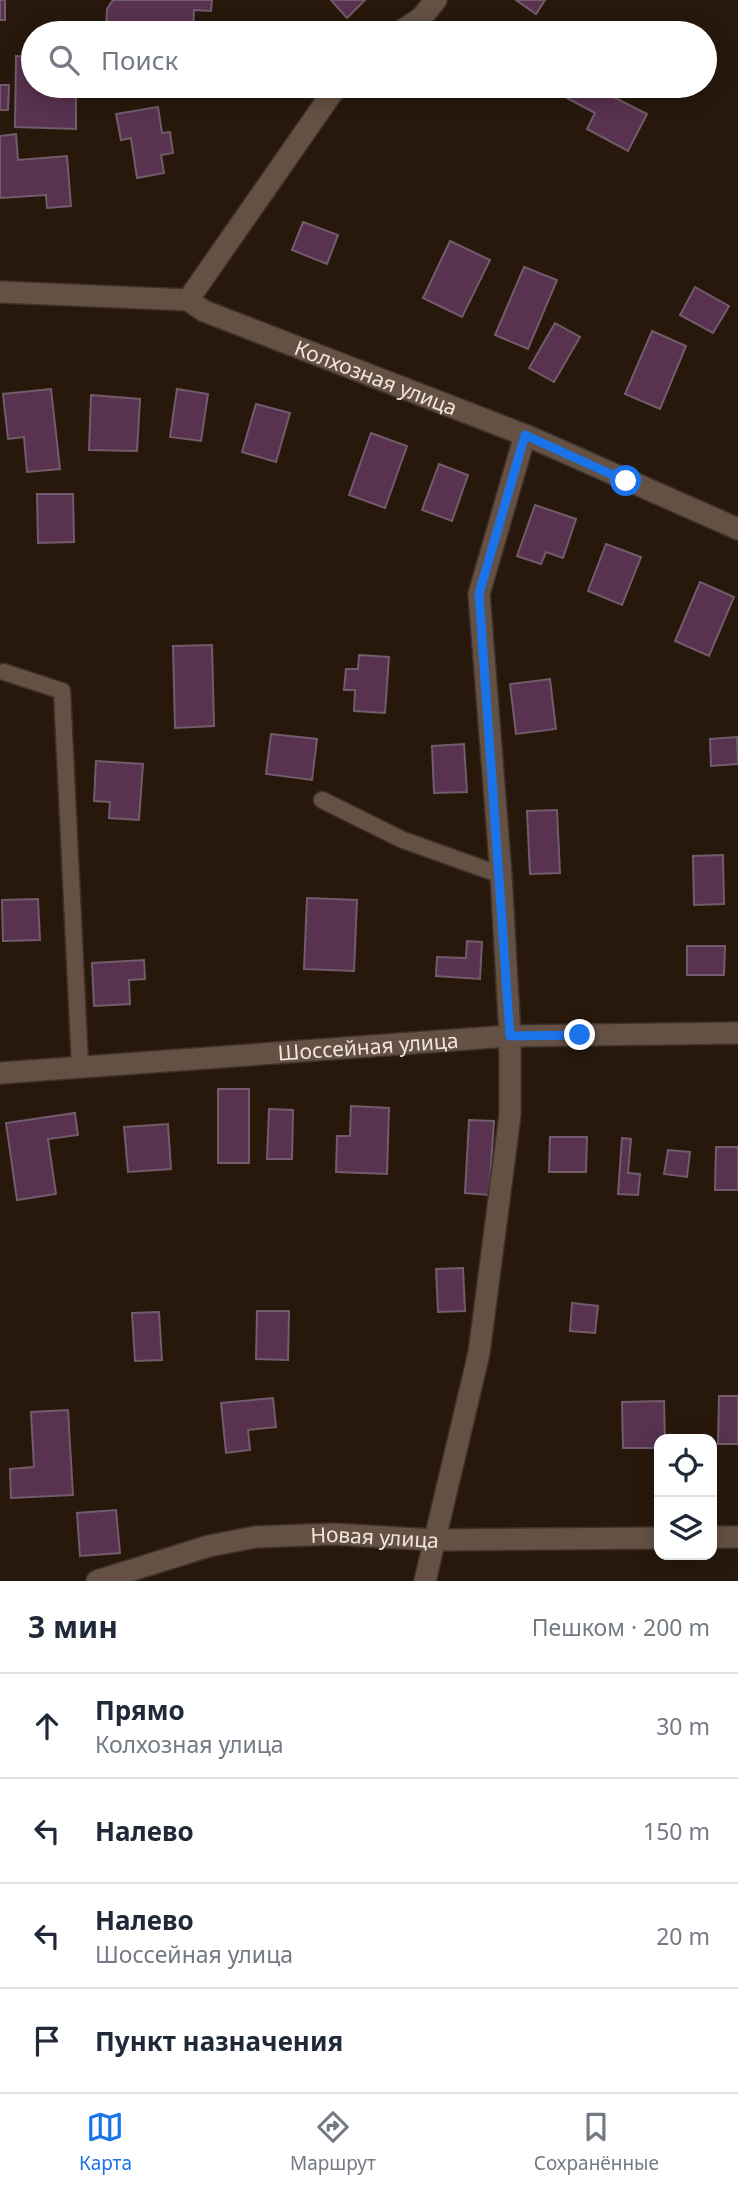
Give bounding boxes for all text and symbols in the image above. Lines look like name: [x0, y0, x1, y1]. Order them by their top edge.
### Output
search box: [21, 21, 717, 98]
icon: search: [45, 41, 83, 79]
text: Поиск: [101, 42, 178, 78]
street label: Колхозная улица: [291, 333, 461, 422]
route start: [610, 465, 641, 496]
route end: [564, 1019, 595, 1050]
street label: Шоссейная улица: [277, 1026, 459, 1067]
map controls: [654, 1434, 717, 1560]
button: locate: [654, 1434, 717, 1497]
button: layers: [654, 1497, 717, 1560]
street label: Новая улица: [310, 1520, 440, 1554]
text: 3 мин: [28, 1606, 118, 1647]
text: Пешком · 200 m: [532, 1611, 710, 1643]
text: Прямо: [95, 1692, 185, 1728]
icon: ahead: [28, 1707, 66, 1745]
text: 30 m: [656, 1710, 710, 1742]
text: Колхозная улица: [95, 1728, 284, 1760]
icon: left: [28, 1812, 66, 1850]
text: Налево: [95, 1813, 194, 1849]
text: 150 m: [643, 1815, 710, 1847]
text: Налево: [95, 1902, 194, 1938]
icon: left: [28, 1917, 66, 1955]
text: 20 m: [656, 1920, 710, 1952]
text: Шоссейная улица: [95, 1938, 293, 1970]
icon: arrive: [28, 2022, 66, 2060]
text: Пункт назначения: [95, 2023, 343, 2059]
tab: Карта: [79, 2108, 132, 2176]
tab: Маршрут: [290, 2108, 376, 2176]
tab: Сохранённые: [534, 2108, 659, 2176]

